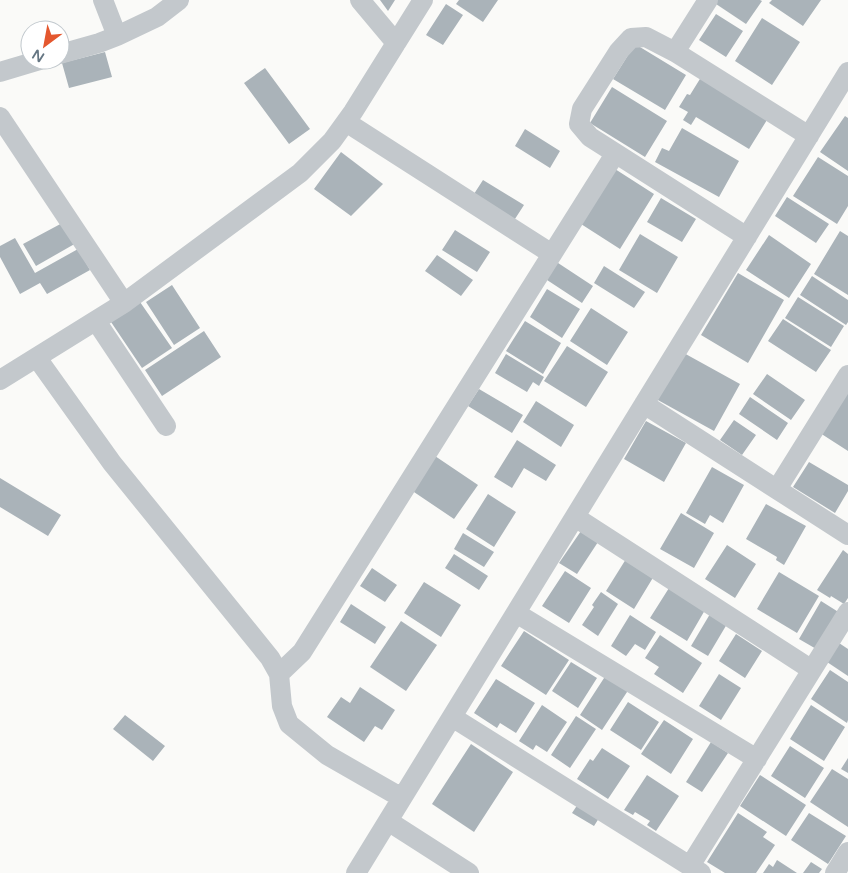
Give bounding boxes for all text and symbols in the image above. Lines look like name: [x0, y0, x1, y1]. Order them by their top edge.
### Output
north arrow: [20, 20, 70, 70]
text: N: [29, 45, 48, 66]

